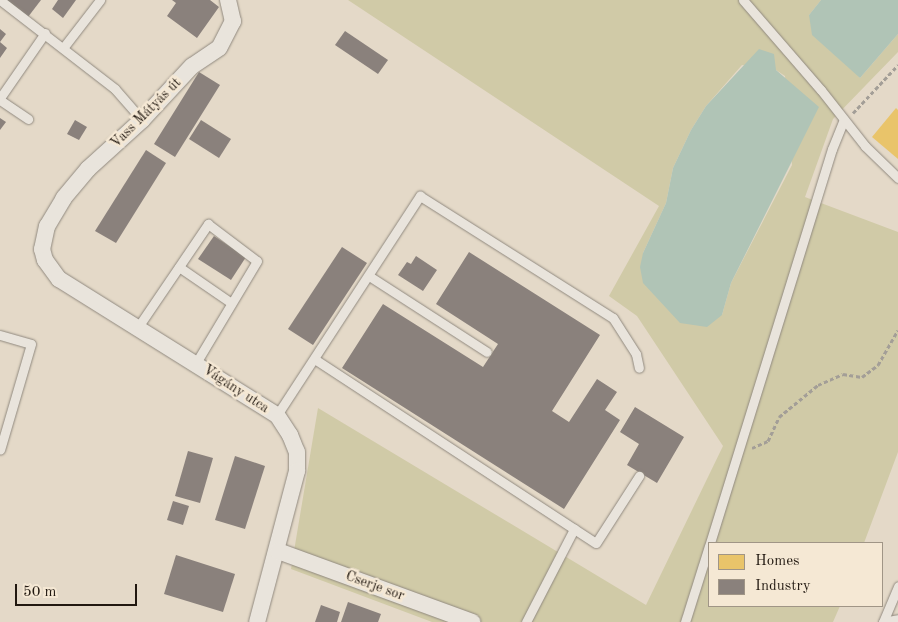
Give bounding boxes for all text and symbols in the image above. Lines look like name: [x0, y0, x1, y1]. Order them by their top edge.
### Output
street label: Vass Mátyás út: [107, 74, 185, 152]
street label: Vágány utca: [200, 361, 272, 417]
legend: [708, 542, 883, 607]
text: Homes: [755, 554, 800, 569]
street label: Cserje sor: [343, 568, 407, 604]
scale bar: [18, 574, 140, 606]
text: Industry: [755, 579, 811, 594]
text: 50 m: [23, 585, 57, 600]

